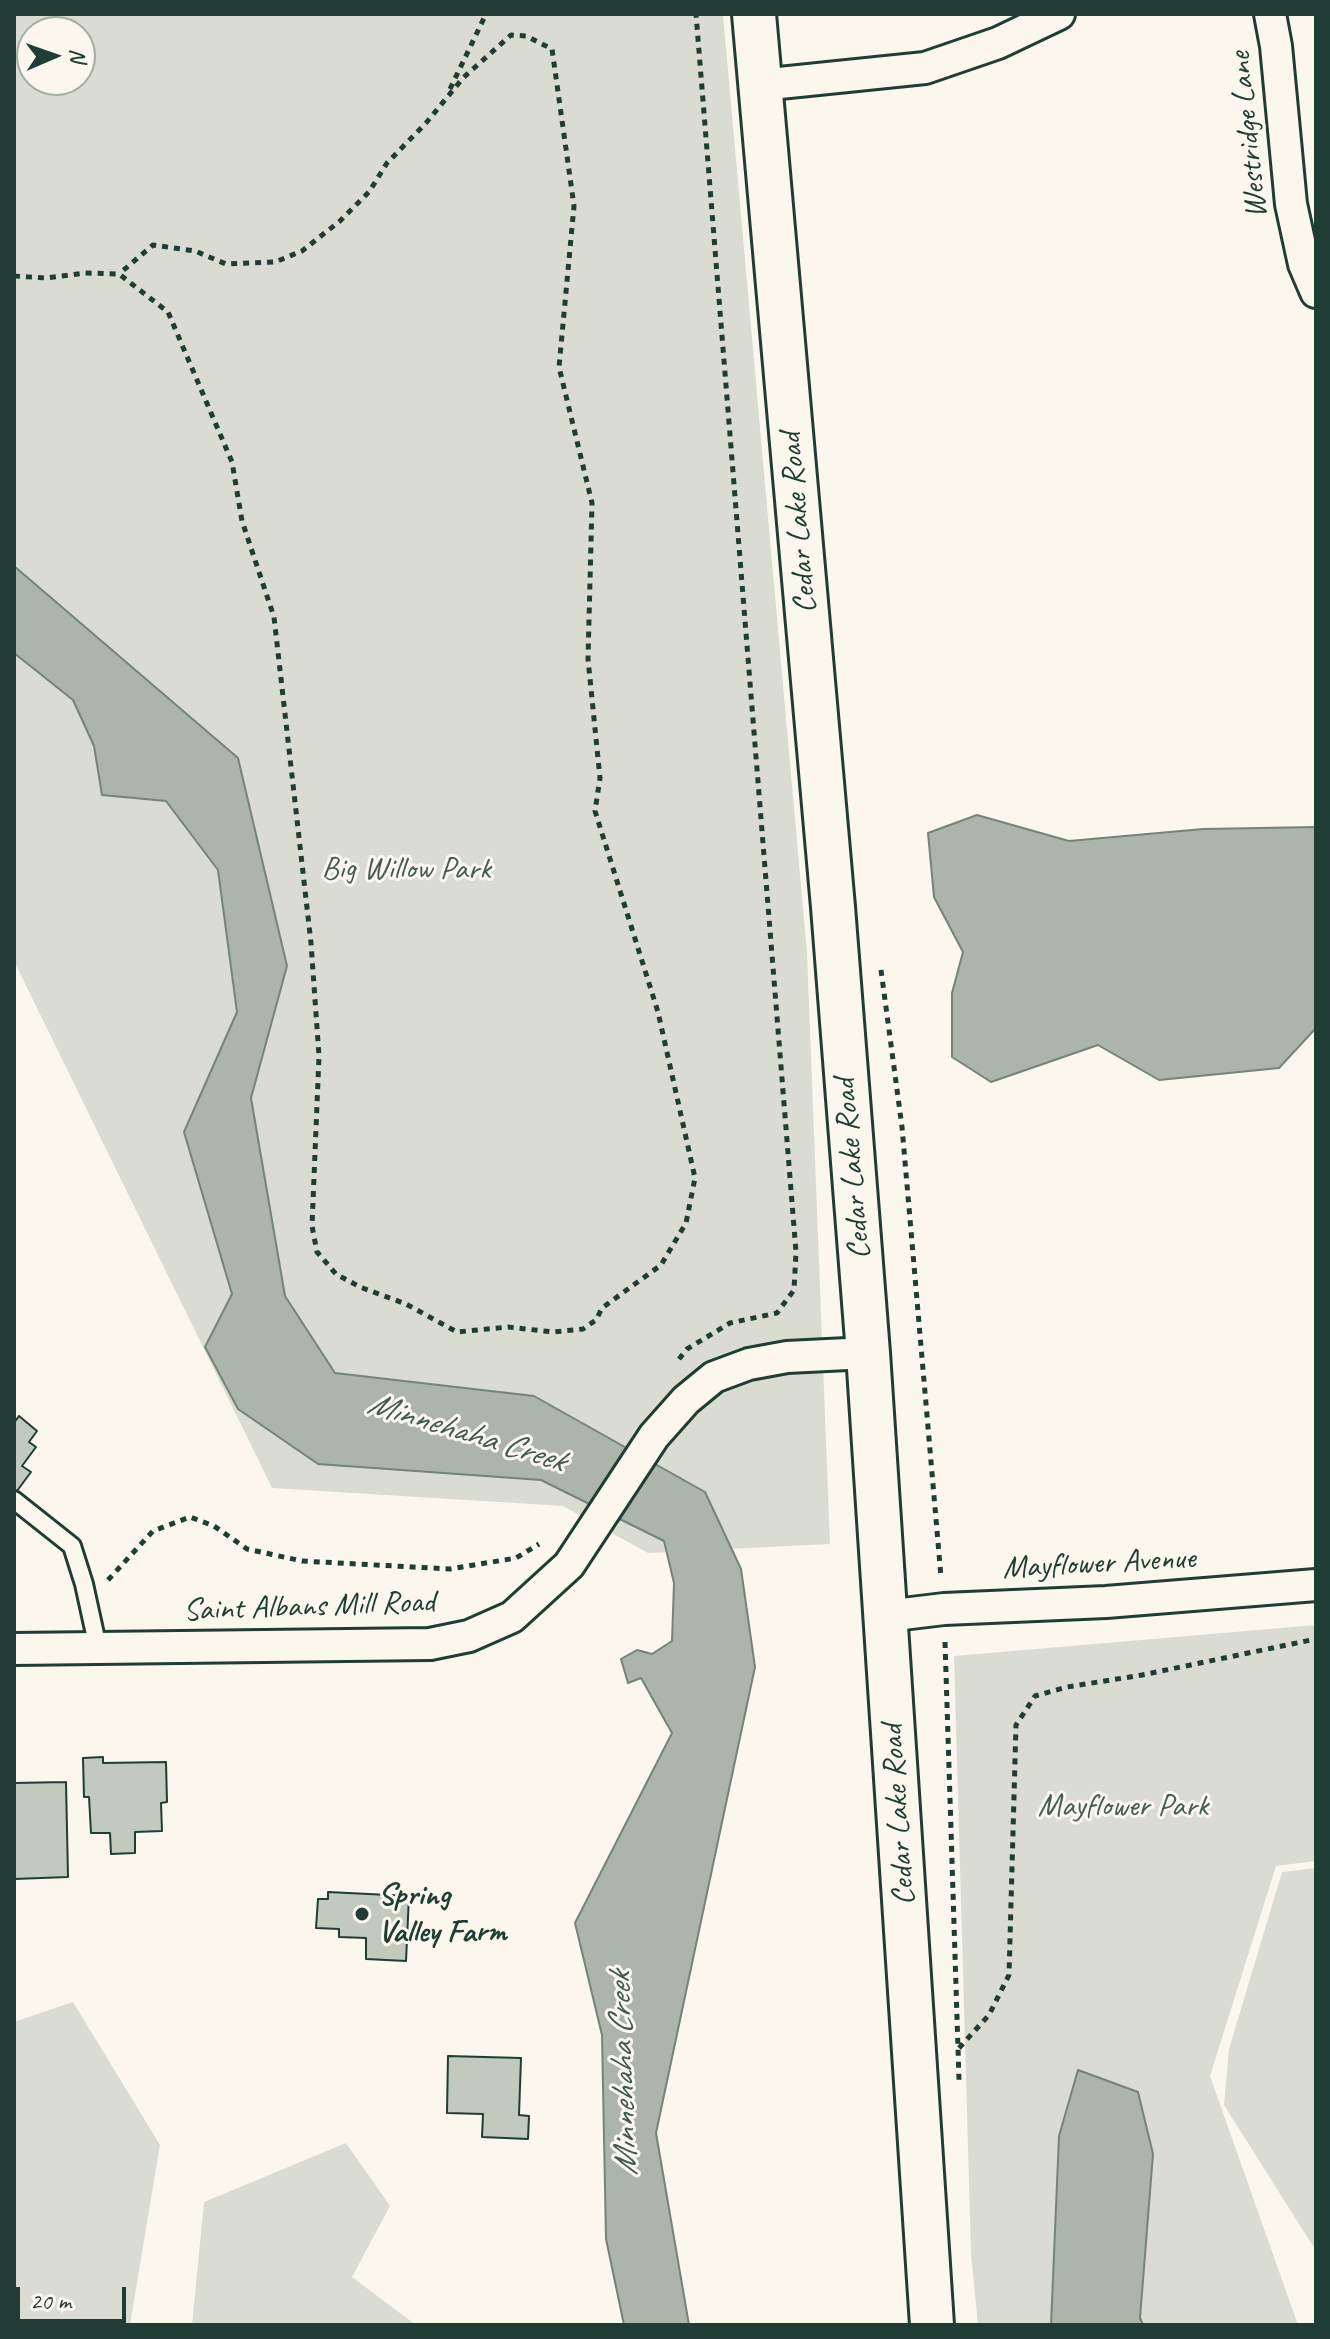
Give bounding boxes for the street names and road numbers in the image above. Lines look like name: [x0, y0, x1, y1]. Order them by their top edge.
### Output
street label: Westridge Lane: [1221, 50, 1277, 220]
street label: Cedar Lake Road: [772, 431, 826, 615]
street label: Cedar Lake Road: [826, 1077, 880, 1261]
street label: Mayflower Avenue: [1002, 1540, 1196, 1588]
street label: Saint Albans Mill Road: [182, 1583, 436, 1631]
street label: Cedar Lake Road: [874, 1723, 924, 1907]

